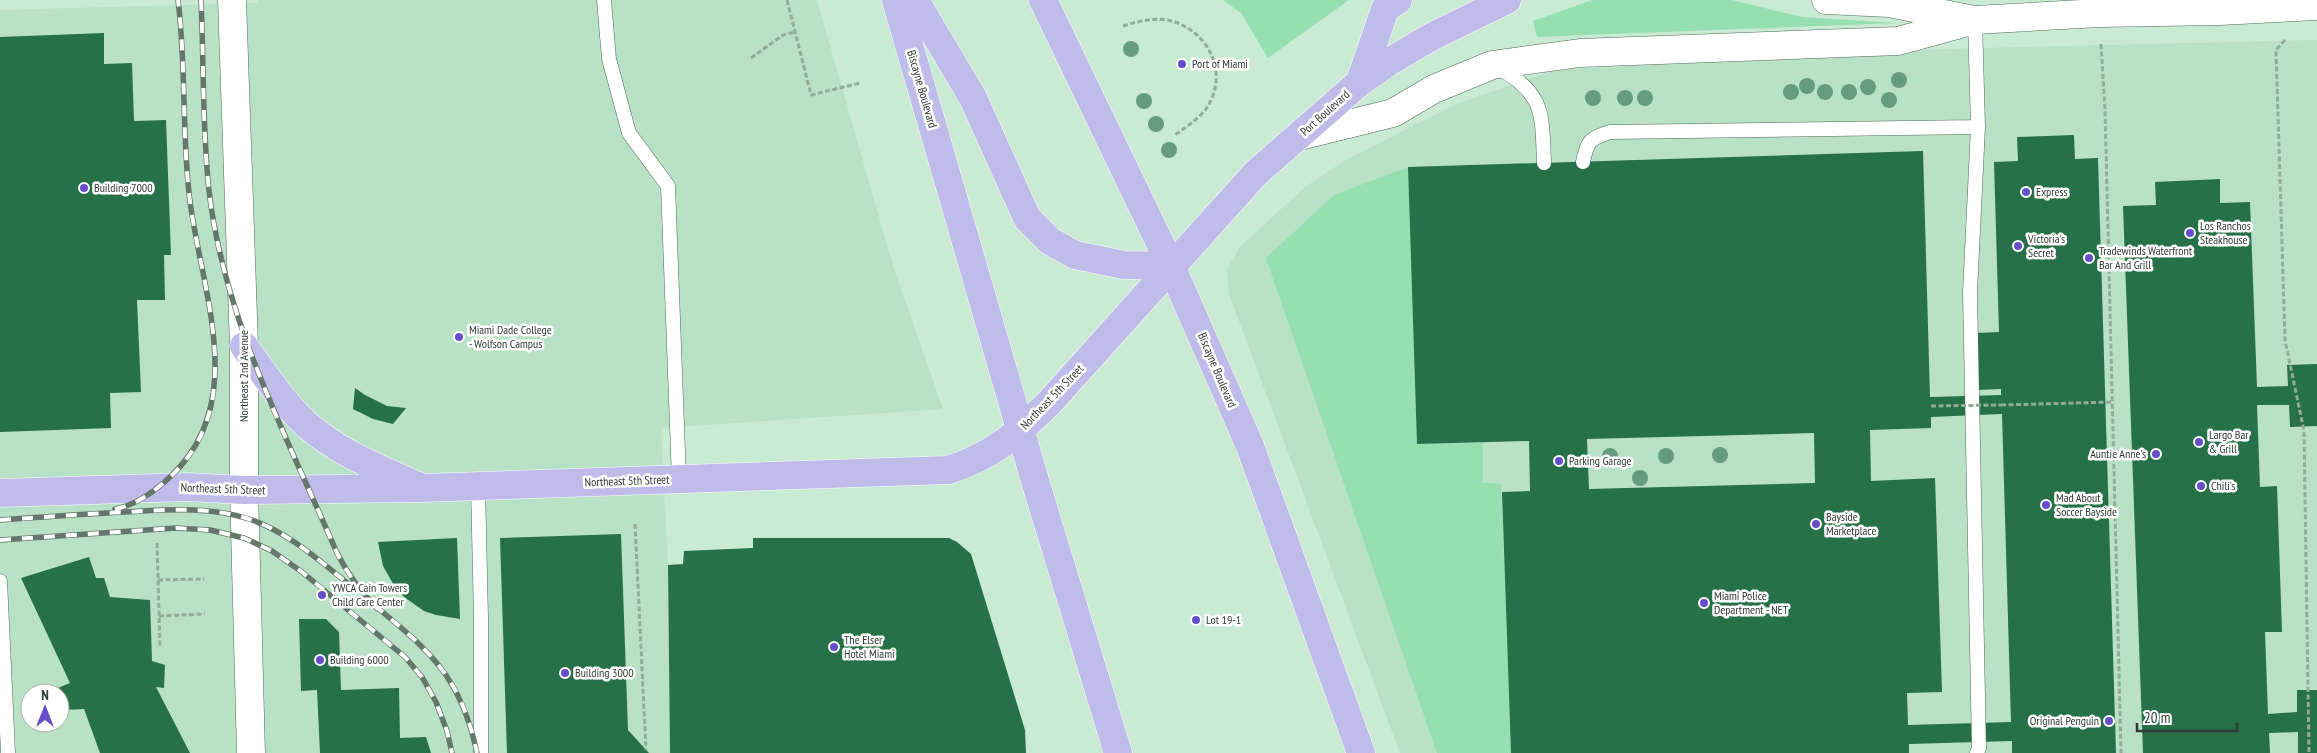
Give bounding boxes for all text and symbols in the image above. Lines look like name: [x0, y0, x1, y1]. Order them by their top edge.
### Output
street label: Biscayne Boulevard: [904, 48, 941, 129]
place label: Port of Miami: [1192, 56, 1248, 71]
marker: Port of Miami: [1176, 58, 1188, 70]
street label: Port Boulevard: [1297, 87, 1352, 139]
place label: Building 7000: [94, 180, 153, 195]
marker: Building 7000: [78, 182, 90, 194]
place label: Express: [2036, 184, 2068, 199]
marker: Express: [2020, 186, 2032, 198]
place label: Los Ranchos Steakhouse: [2200, 218, 2251, 247]
marker: Los Ranchos Steakhouse: [2184, 227, 2196, 239]
place label: Victoria's Secret: [2027, 231, 2065, 260]
marker: Victoria's Secret: [2012, 240, 2024, 252]
place label: Tradewinds Waterfront Bar And Grill: [2099, 243, 2193, 272]
marker: Tradewinds Waterfront Bar And Grill: [2083, 252, 2095, 264]
place label: Miami Dade College - Wolfson Campus: [469, 322, 552, 351]
street label: Northeast 2nd Avenue: [236, 330, 251, 422]
street label: Biscayne Boulevard: [1195, 330, 1240, 410]
marker: Miami Dade College - Wolfson Campus: [453, 331, 465, 343]
street label: Northeast 5th Street: [1017, 360, 1087, 432]
place label: Largo Bar & Grill: [2209, 427, 2249, 456]
marker: Largo Bar & Grill: [2193, 436, 2205, 448]
place label: Auntie Anne's: [2090, 446, 2146, 461]
marker: Auntie Anne's: [2150, 448, 2162, 460]
place label: Parking Garage: [1569, 453, 1631, 468]
marker: Parking Garage: [1553, 455, 1565, 467]
street label: Northeast 5th Street: [584, 472, 670, 489]
place label: Chili's: [2211, 478, 2235, 493]
street label: Northeast 5th Street: [180, 480, 266, 497]
marker: Chili's: [2195, 480, 2207, 492]
place label: Mad About Soccer Bayside: [2056, 490, 2117, 519]
marker: Mad About Soccer Bayside: [2040, 499, 2052, 511]
place label: Bayside Marketplace: [1826, 509, 1876, 538]
marker: Bayside Marketplace: [1810, 518, 1822, 530]
place label: YWCA Cain Towers Child Care Center: [332, 580, 407, 609]
place label: Miami Police Department - NET: [1714, 588, 1789, 617]
marker: YWCA Cain Towers Child Care Center: [316, 589, 328, 601]
marker: Miami Police Department - NET: [1698, 597, 1710, 609]
place label: Lot 19-1: [1206, 612, 1241, 627]
marker: Lot 19-1: [1190, 614, 1202, 626]
place label: The Elser Hotel Miami: [844, 632, 895, 661]
marker: The Elser Hotel Miami: [828, 641, 840, 653]
place label: Building 6000: [330, 652, 389, 667]
marker: Building 6000: [314, 654, 326, 666]
place label: Building 3000: [575, 665, 634, 680]
marker: Building 3000: [559, 667, 571, 679]
north arrow: [20, 683, 70, 733]
text: N: [41, 686, 49, 704]
scale bar: [2137, 700, 2237, 732]
text: 20 m: [2144, 708, 2170, 727]
place label: Original Penguin: [2030, 713, 2099, 728]
marker: Original Penguin: [2103, 715, 2115, 727]

